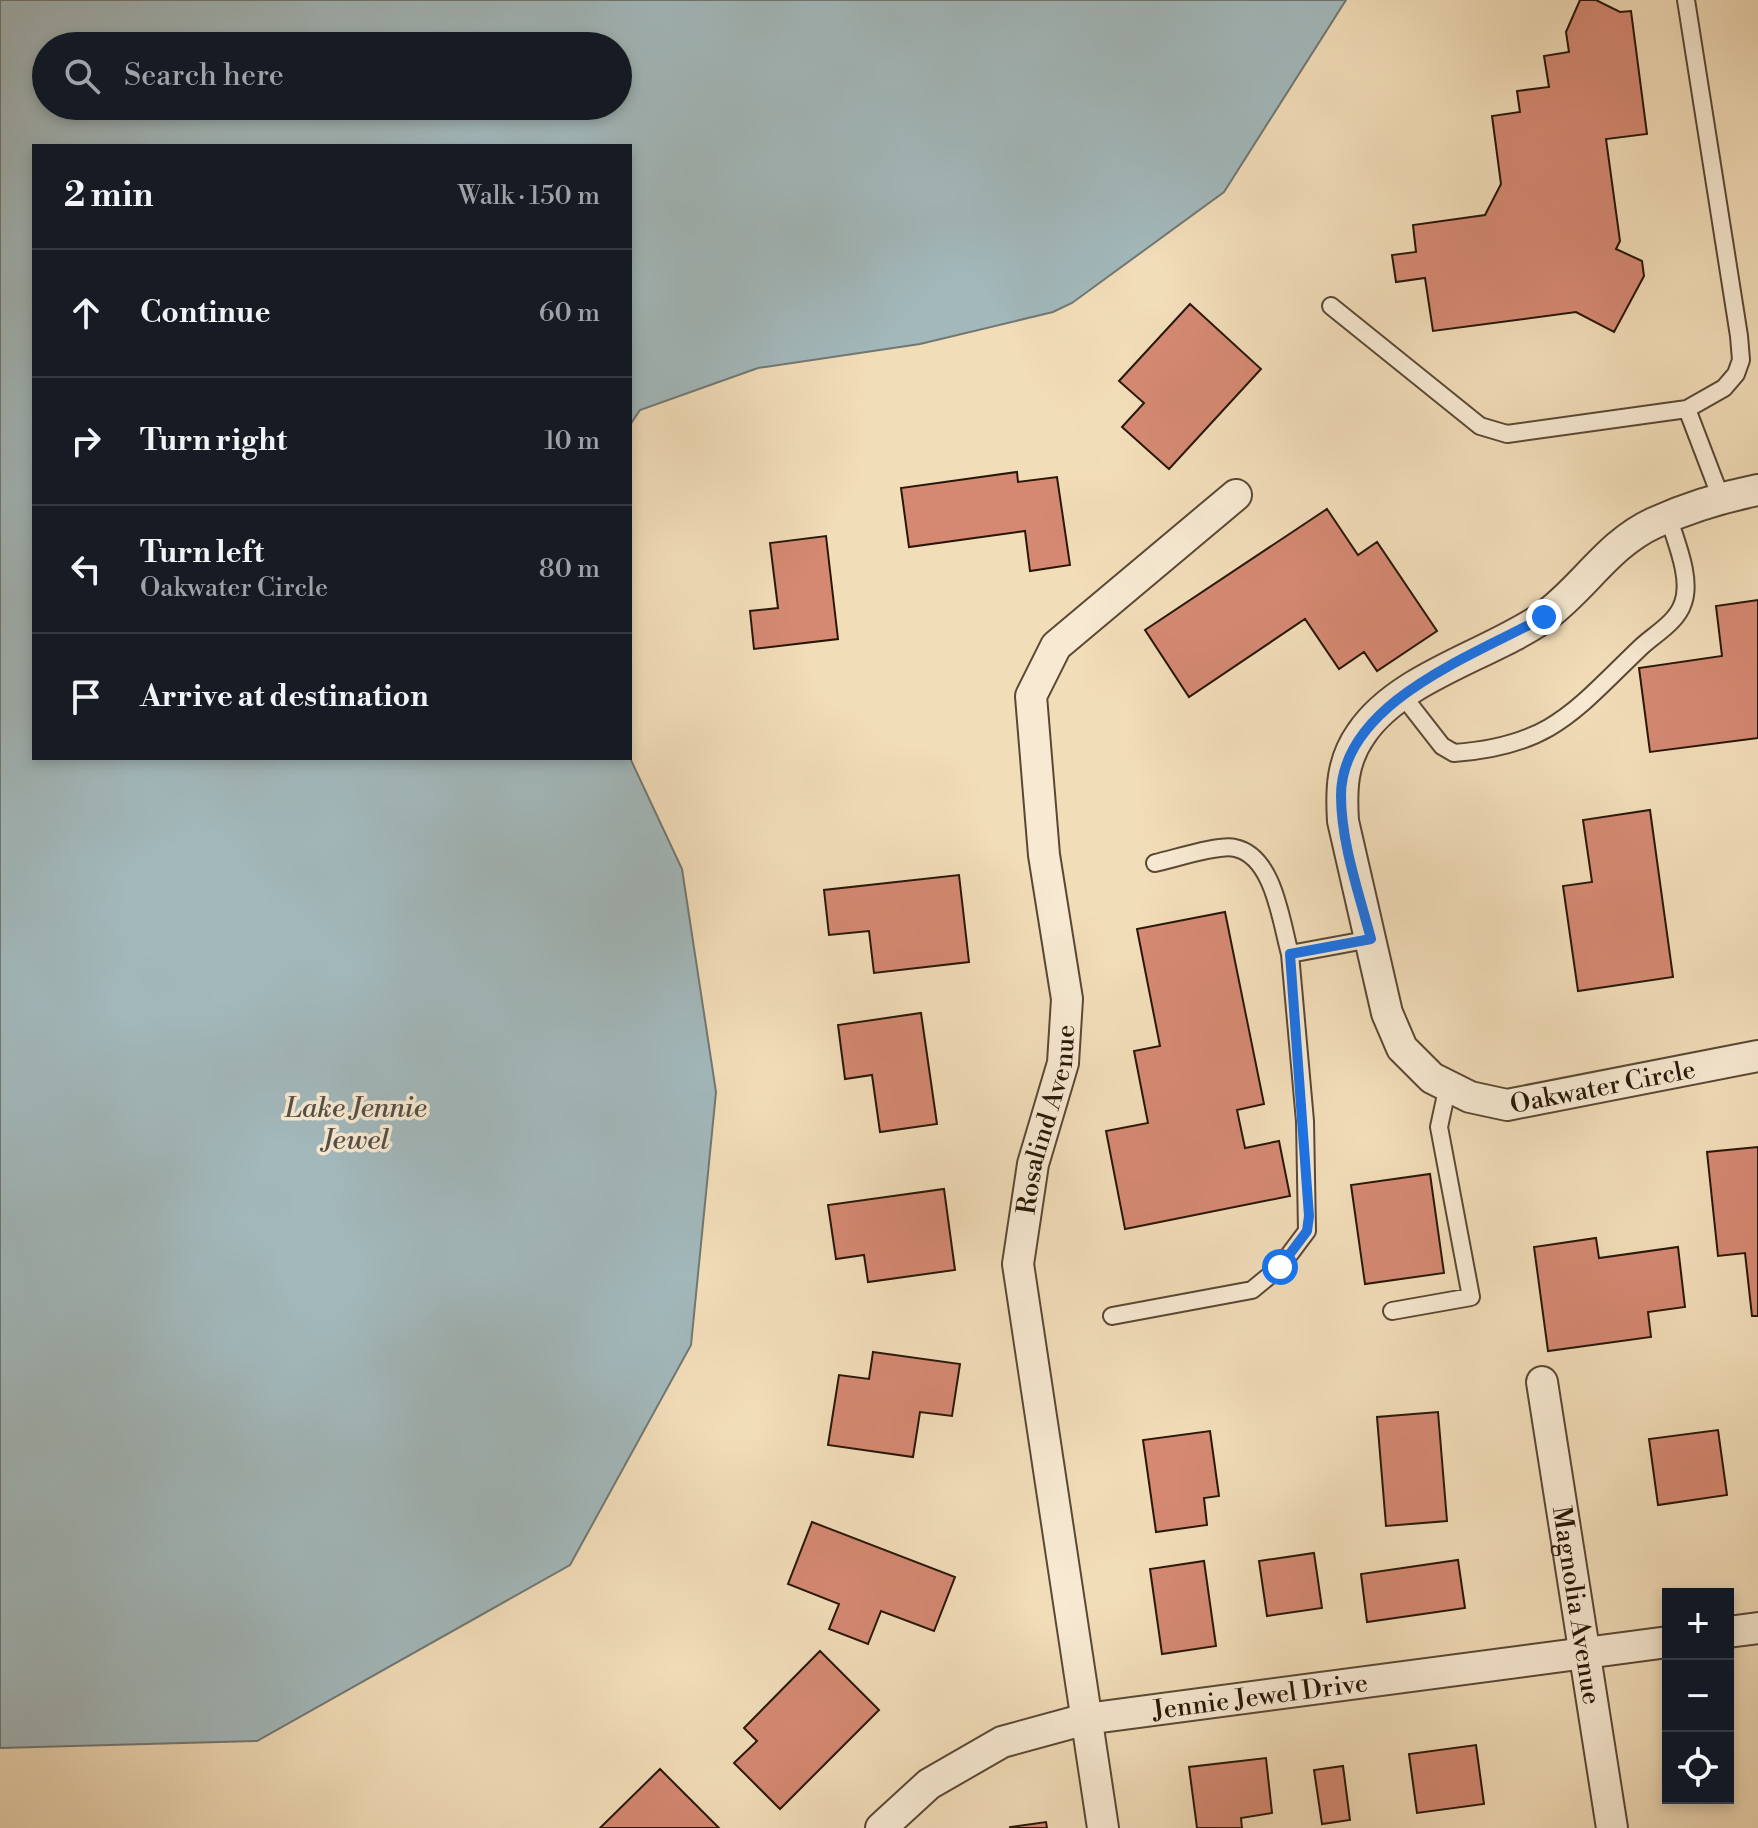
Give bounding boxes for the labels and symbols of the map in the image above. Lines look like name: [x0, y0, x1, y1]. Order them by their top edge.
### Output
route end: [1526, 599, 1562, 635]
street label: Rosalind Avenue: [1011, 1024, 1082, 1217]
street label: Oakwater Circle: [1507, 1054, 1698, 1121]
water label: Lake Jennie Jewel: [284, 1091, 427, 1158]
route start: [1262, 1249, 1298, 1285]
street label: Magnolia Avenue: [1545, 1504, 1607, 1707]
street label: Jennie Jewel Drive: [1150, 1667, 1370, 1727]

